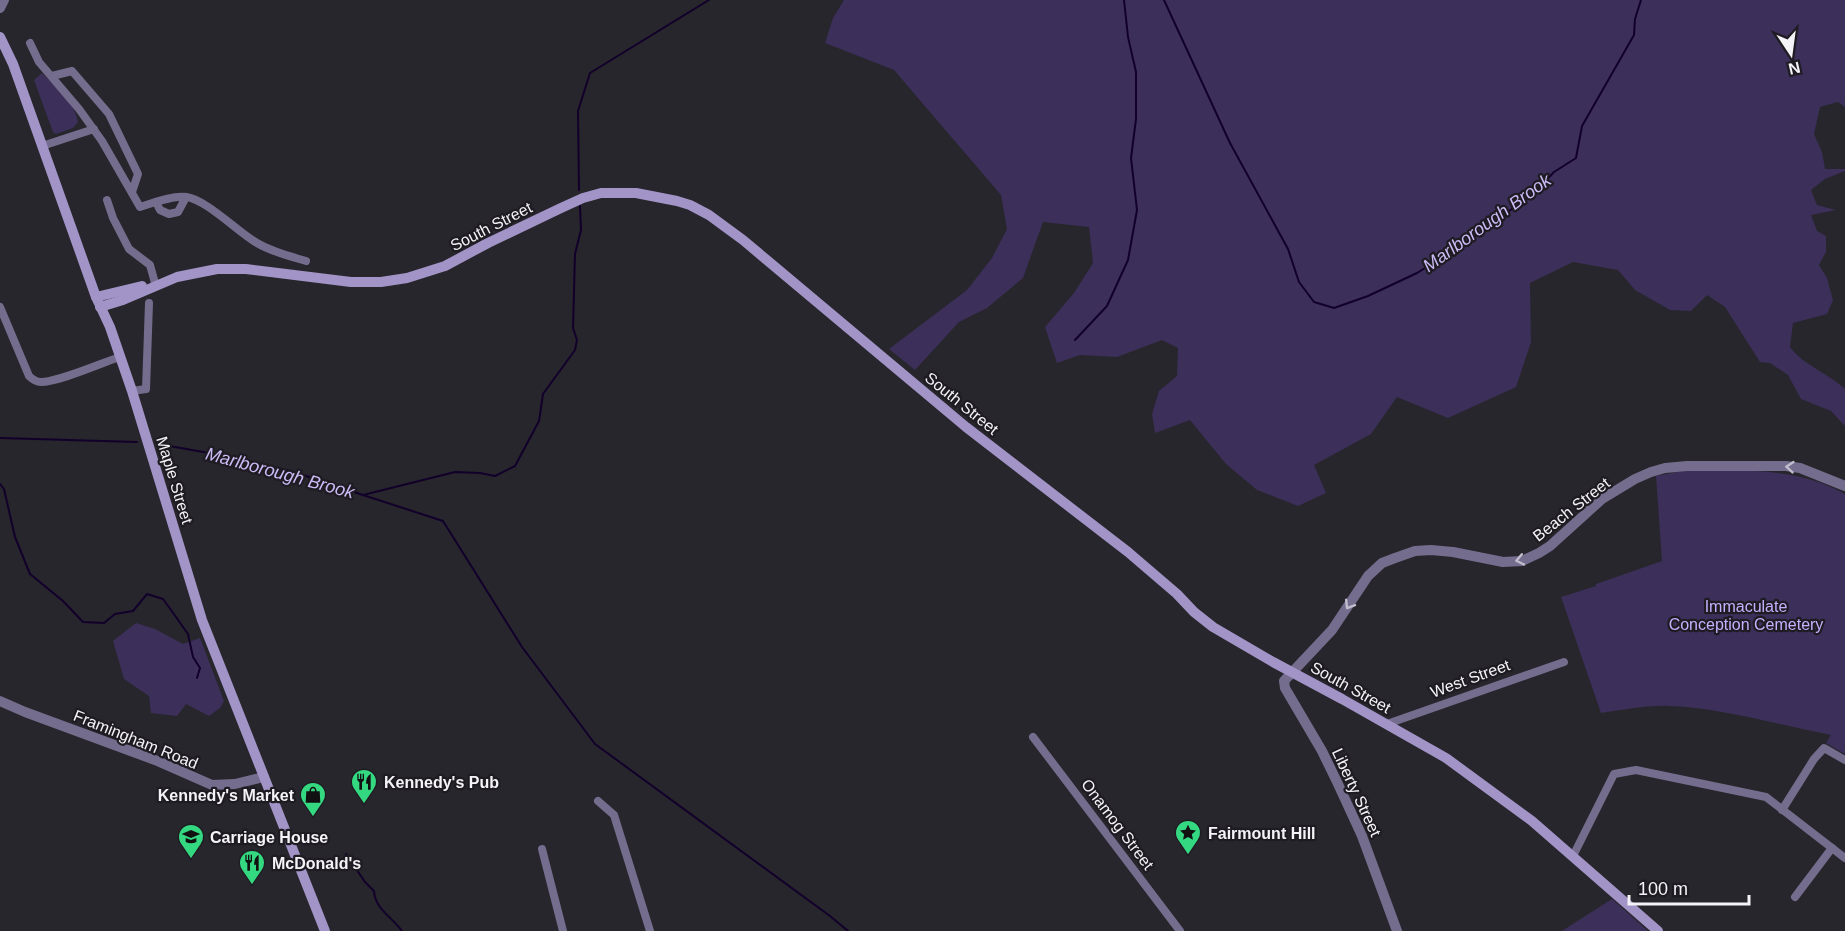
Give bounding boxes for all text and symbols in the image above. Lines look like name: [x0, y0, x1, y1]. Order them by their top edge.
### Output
north arrow: [1761, 24, 1821, 84]
text: N: [1787, 59, 1802, 78]
water label: Marlborough Brook: [1419, 169, 1556, 276]
street label: South Street: [448, 198, 535, 254]
street label: South Street: [922, 369, 1002, 438]
street label: Maple Street: [153, 434, 196, 527]
water label: Marlborough Brook: [203, 444, 357, 503]
one-way arrow: [1786, 461, 1795, 474]
street label: Beach Street: [1530, 474, 1613, 545]
one-way arrow: [1515, 553, 1525, 566]
park label: Immaculate Conception Cemetery: [1669, 598, 1823, 633]
one-way arrow: [1345, 599, 1357, 609]
street label: West Street: [1428, 656, 1513, 701]
street label: South Street: [1308, 658, 1394, 717]
street label: Framingham Road: [71, 707, 200, 772]
street label: Liberty Street: [1329, 745, 1385, 839]
restaurant icon: Kennedy's Pub: [349, 767, 379, 805]
place label: Kennedy's Pub: [384, 774, 499, 791]
street label: Onamog Street: [1078, 776, 1157, 873]
shop icon: Kennedy's Market: [298, 780, 328, 818]
place label: Kennedy's Market: [158, 787, 295, 804]
place icon: Fairmount Hill: [1173, 818, 1203, 856]
school or university icon: Carriage House: [176, 822, 206, 860]
place label: Fairmount Hill: [1208, 825, 1316, 842]
place label: Carriage House: [210, 829, 328, 846]
restaurant icon: McDonald's: [237, 848, 267, 886]
place label: McDonald's: [272, 855, 361, 872]
scale bar: [1629, 868, 1749, 906]
text: 100 m: [1638, 879, 1688, 899]

